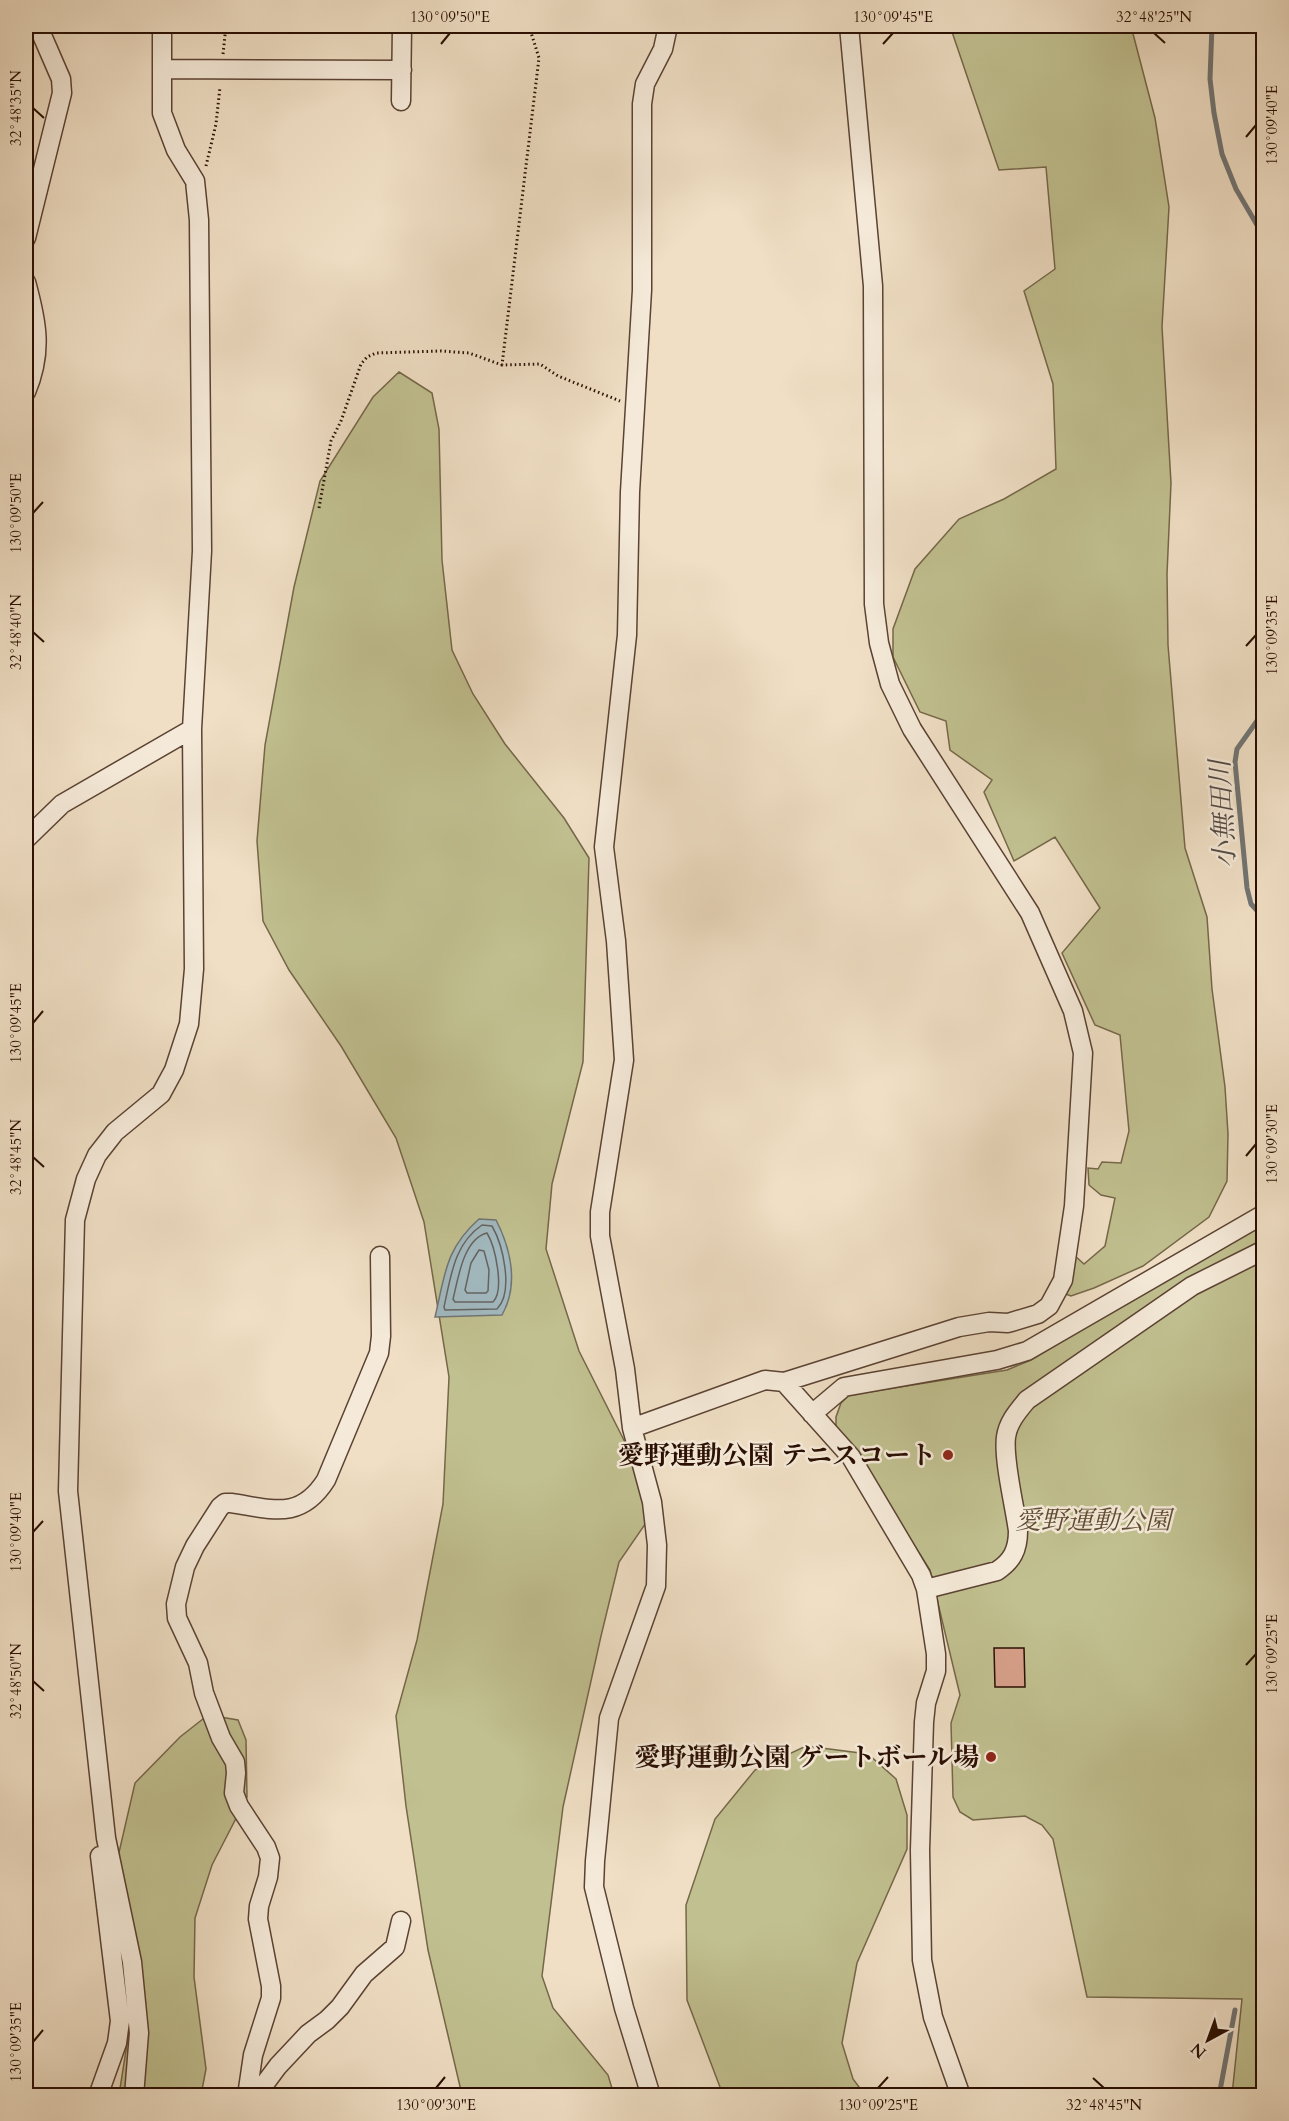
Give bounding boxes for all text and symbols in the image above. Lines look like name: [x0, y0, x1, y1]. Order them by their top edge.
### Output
text: 130°09'50"E: [410, 7, 490, 27]
text: 130°09'45"E: [853, 7, 933, 27]
text: 32°48'25"N: [1116, 7, 1192, 27]
text: 32°48'35"N: [6, 70, 26, 146]
text: 130°09'40"E: [1262, 85, 1282, 165]
text: 130°09'50"E: [6, 473, 26, 553]
text: 32°48'40"N: [6, 594, 26, 670]
text: 130°09'35"E: [1262, 595, 1282, 675]
water label: 小無田川: [1202, 756, 1244, 869]
text: 130°09'45"E: [6, 983, 26, 1063]
text: 130°09'30"E: [1262, 1104, 1282, 1184]
text: 32°48'45"N: [6, 1119, 26, 1195]
place label: 愛野運動公園 テニスコート: [618, 1438, 936, 1473]
marker: 愛野運動公園 テニスコート: [941, 1448, 955, 1462]
text: 130°09'40"E: [6, 1492, 26, 1572]
park label: 愛野運動公園: [1015, 1503, 1175, 1538]
text: 130°09'25"E: [1262, 1614, 1282, 1694]
text: 32°48'50"N: [6, 1643, 26, 1719]
place label: 愛野運動公園 ゲートボール場: [635, 1740, 979, 1775]
marker: 愛野運動公園 ゲートボール場: [984, 1750, 998, 1764]
text: 130°09'35"E: [6, 2002, 26, 2082]
north arrow: [1178, 2010, 1238, 2070]
text: N: [1186, 2038, 1211, 2063]
text: 130°09'30"E: [396, 2095, 476, 2115]
text: 130°09'25"E: [838, 2095, 918, 2115]
text: 32°48'45"N: [1066, 2095, 1142, 2115]

